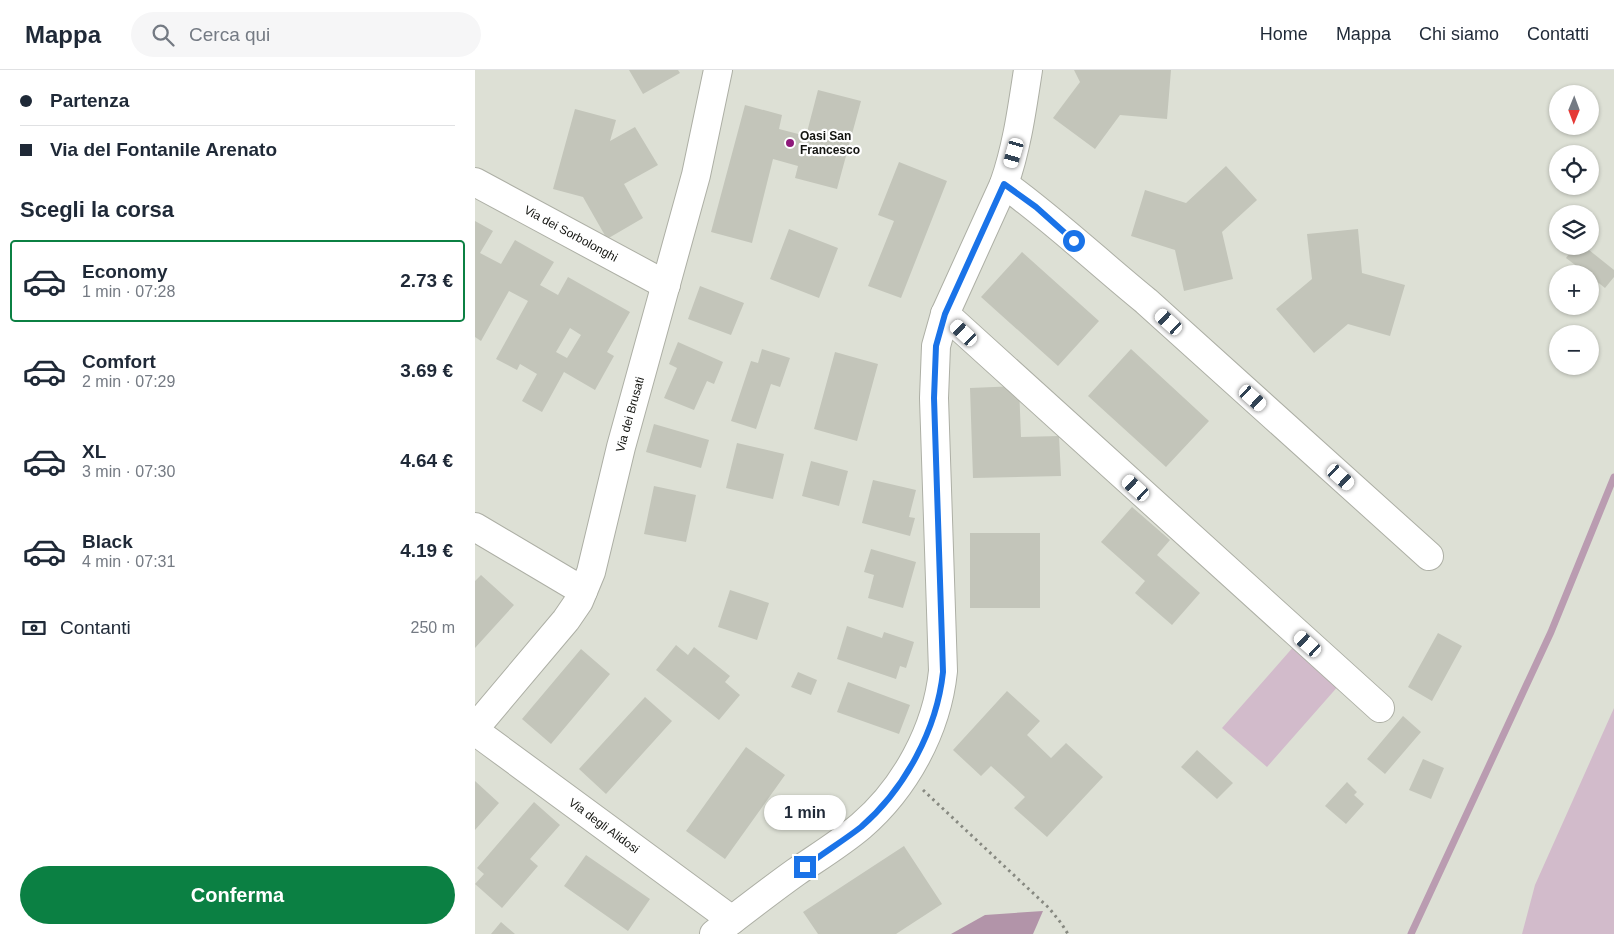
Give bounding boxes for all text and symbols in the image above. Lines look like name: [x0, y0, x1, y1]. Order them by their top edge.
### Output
search box: [131, 12, 481, 57]
text: Mappa: [25, 21, 101, 48]
icon: search: [149, 21, 177, 49]
text: Cerca qui: [189, 24, 270, 45]
text: Home: [1260, 24, 1308, 44]
text: Mappa: [1336, 24, 1391, 44]
text: Chi siamo: [1419, 24, 1499, 44]
text: Contatti: [1527, 24, 1589, 44]
north arrow: [1549, 85, 1599, 135]
map controls: [1549, 85, 1599, 375]
text: Partenza: [50, 90, 129, 111]
place label: Oasi San Francesco: [800, 129, 860, 157]
marker: Oasi San Francesco: [784, 137, 796, 149]
car: [1002, 137, 1025, 169]
text: Via del Fontanile Arenato: [50, 139, 277, 160]
button: locate: [1549, 145, 1599, 195]
text: Scegli la corsa: [20, 197, 174, 222]
street label: Via dei Sorbolonghi: [522, 203, 620, 265]
button: layers: [1549, 205, 1599, 255]
route start: [1063, 230, 1085, 252]
icon: car: [22, 259, 67, 304]
text: Economy: [82, 261, 168, 282]
button: +: [1549, 265, 1599, 315]
text: 2.73 €: [400, 270, 453, 291]
text: 1 min · 07:28: [82, 283, 175, 300]
car: [1152, 306, 1185, 338]
car: [947, 317, 980, 349]
button: −: [1549, 325, 1599, 375]
icon: car: [22, 349, 67, 394]
text: Comfort: [82, 351, 156, 372]
text: 3.69 €: [400, 360, 453, 381]
text: 2 min · 07:29: [82, 373, 175, 390]
street label: Via dei Brusati: [613, 375, 647, 453]
car: [1236, 382, 1269, 414]
icon: car: [22, 439, 67, 484]
text: XL: [82, 441, 106, 462]
text: 4.64 €: [400, 450, 453, 471]
car: [1324, 461, 1357, 493]
text: 3 min · 07:30: [82, 463, 175, 480]
car: [1119, 472, 1152, 504]
icon: car: [22, 529, 67, 574]
text: Black: [82, 531, 133, 552]
text: 4.19 €: [400, 540, 453, 561]
text: 4 min · 07:31: [82, 553, 175, 570]
icon: cash: [20, 614, 48, 642]
text: Contanti: [60, 617, 131, 638]
text: 250 m: [411, 619, 455, 636]
car: [1291, 628, 1324, 660]
callout: 1 min: [764, 794, 846, 830]
street label: Via degli Alidosi: [566, 795, 642, 856]
text: 1 min: [784, 804, 826, 821]
route end: [794, 856, 816, 878]
button: Conferma: [20, 866, 455, 924]

